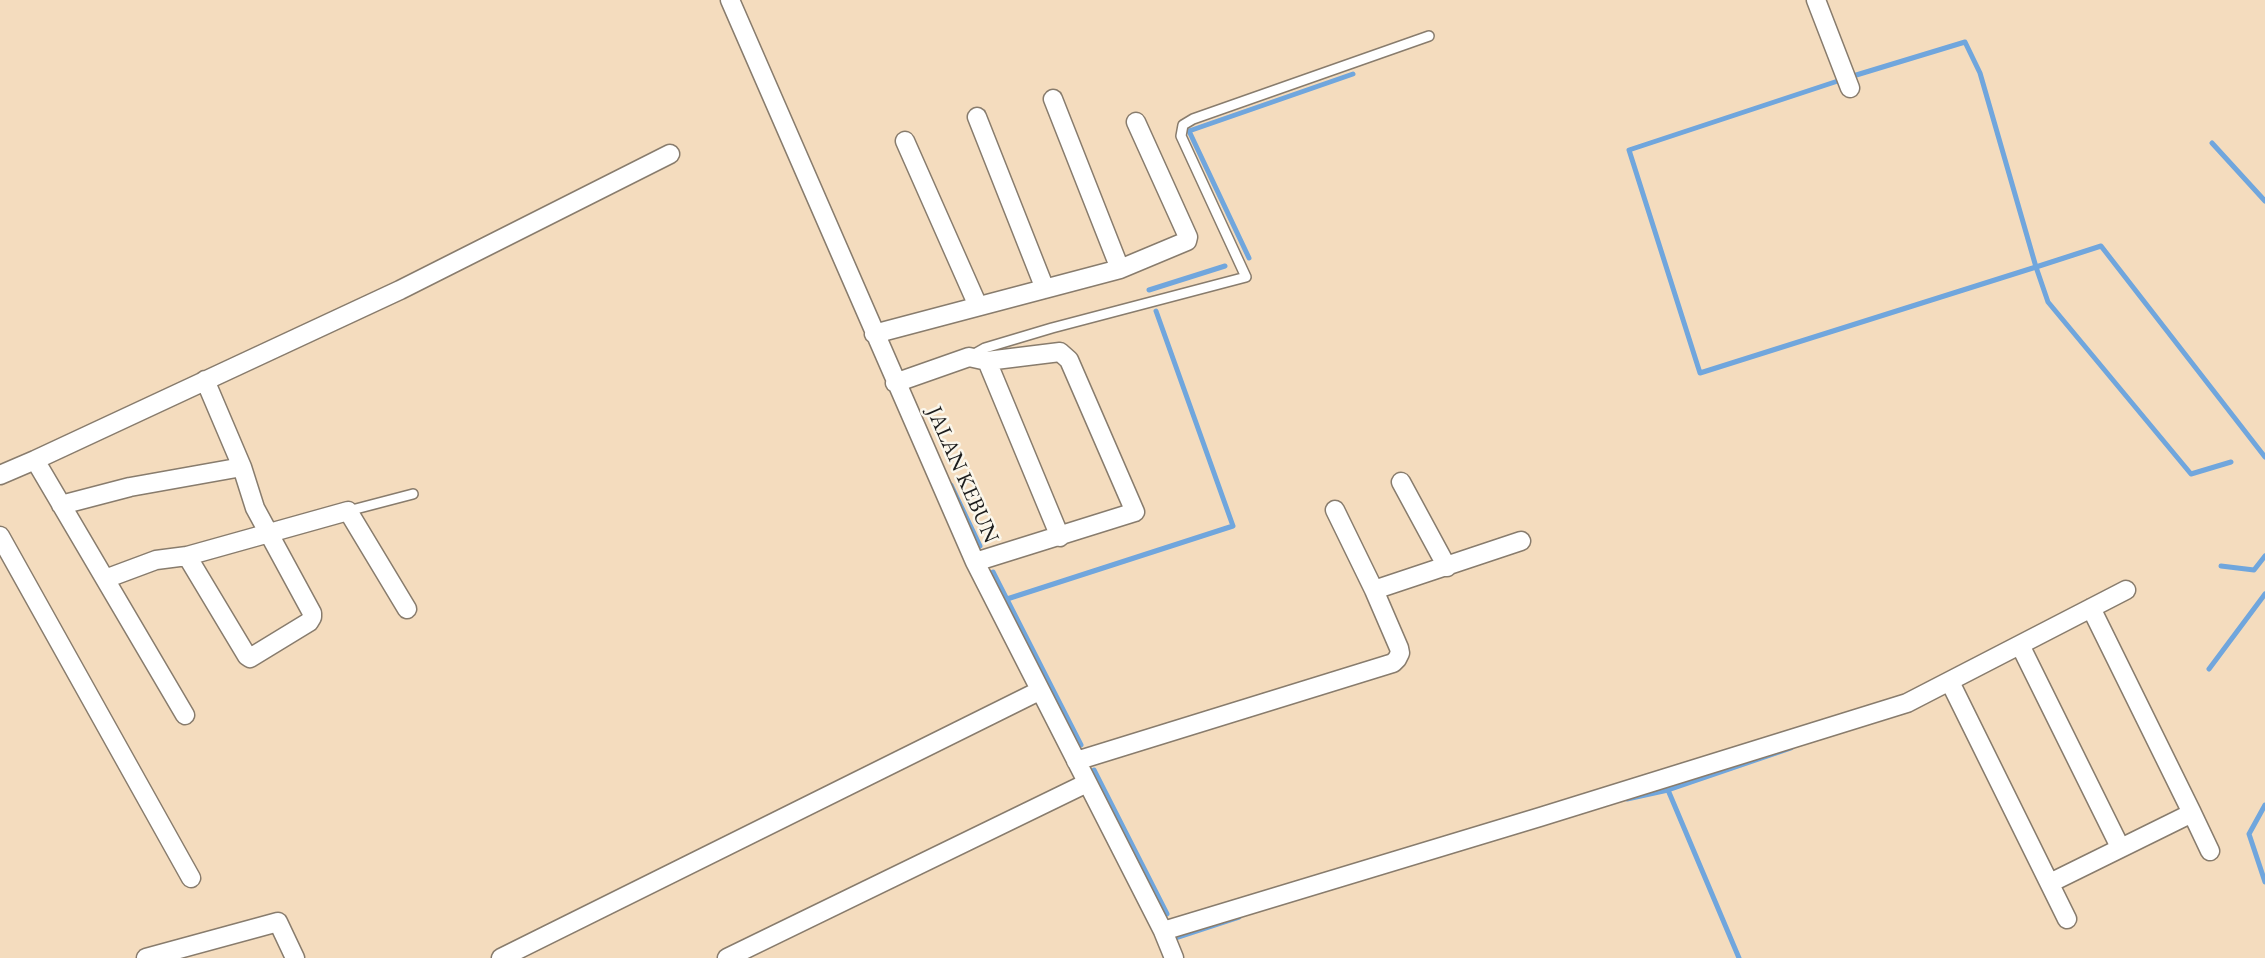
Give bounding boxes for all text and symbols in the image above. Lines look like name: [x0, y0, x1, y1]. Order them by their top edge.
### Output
street label: JALAN KEBUN: [920, 403, 1004, 547]

